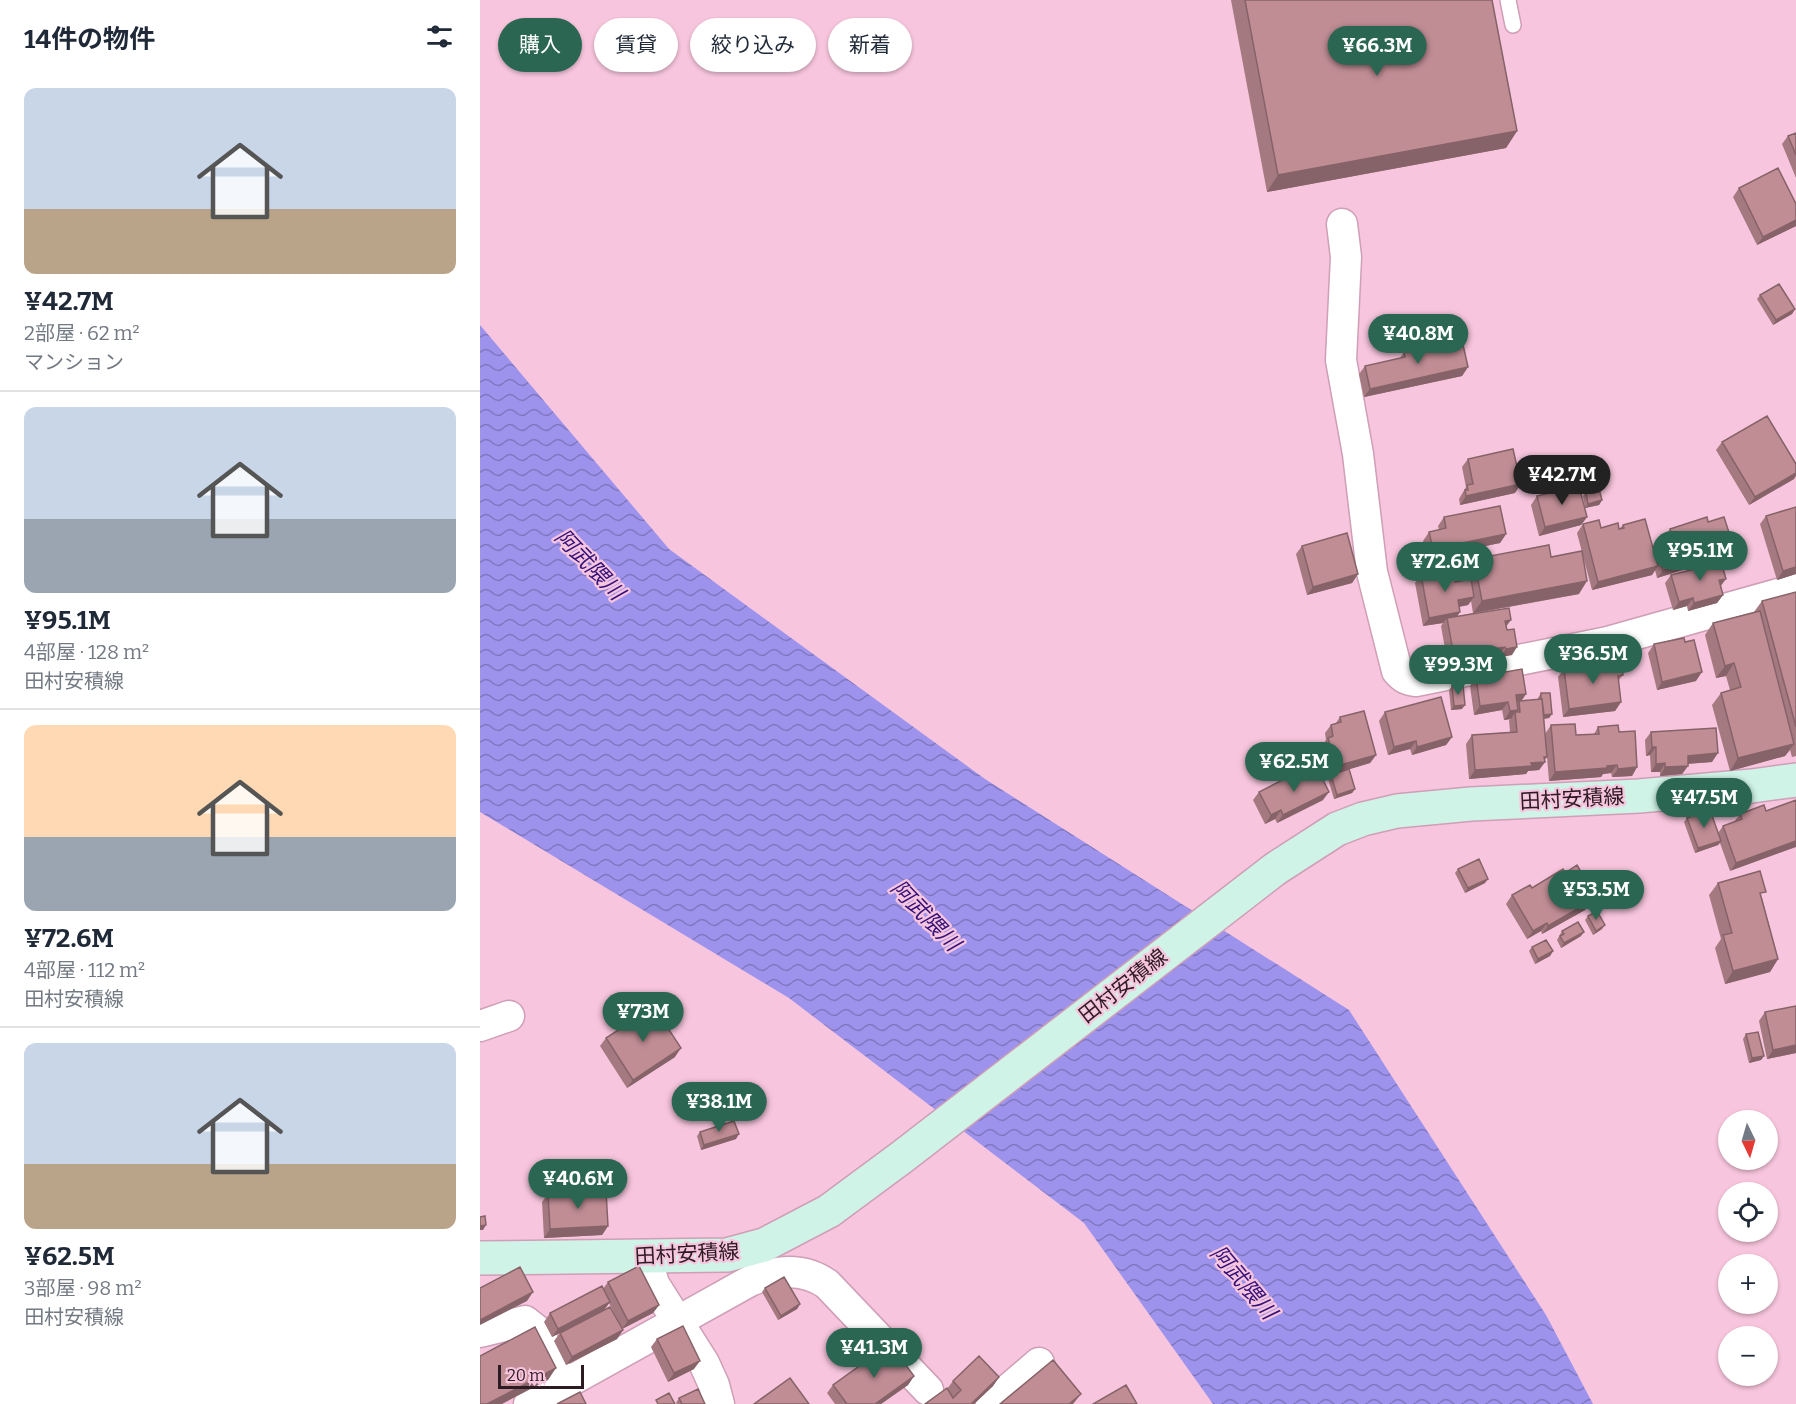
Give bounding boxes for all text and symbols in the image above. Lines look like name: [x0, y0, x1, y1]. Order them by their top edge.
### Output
chip: 購入: [498, 18, 582, 72]
chip: 賃貸: [594, 18, 678, 72]
chip: 絞り込み: [690, 18, 816, 72]
chip: 新着: [828, 18, 912, 72]
icon: filters: [423, 20, 456, 53]
text: 14件の物件: [24, 24, 155, 55]
pin: ¥66.3M: [1328, 26, 1426, 77]
text: ¥66.3M: [1342, 33, 1412, 57]
icon: home: [186, 127, 294, 235]
text: ¥42.7M: [24, 286, 114, 317]
pin: ¥40.8M: [1369, 314, 1467, 365]
text: 2部屋 · 62 m²: [24, 321, 140, 345]
text: ¥40.8M: [1382, 321, 1454, 345]
text: マンション: [24, 350, 124, 374]
icon: home: [186, 446, 294, 554]
pin: ¥42.7M: [1513, 455, 1611, 506]
text: ¥42.7M: [1527, 462, 1597, 486]
water label: 阿武隈川: [549, 523, 631, 607]
pin: ¥95.1M: [1651, 531, 1749, 582]
text: ¥95.1M: [1667, 538, 1733, 562]
pin: ¥72.6M: [1396, 542, 1494, 593]
text: ¥72.6M: [1410, 549, 1480, 573]
text: ¥95.1M: [24, 605, 111, 636]
pin: ¥36.5M: [1544, 634, 1642, 685]
text: 4部屋 · 128 m²: [24, 640, 149, 664]
text: ¥36.5M: [1558, 641, 1628, 665]
pin: ¥99.3M: [1409, 645, 1507, 696]
text: ¥99.3M: [1423, 652, 1493, 676]
text: 田村安積線: [24, 669, 124, 693]
pin: ¥62.5M: [1245, 742, 1343, 793]
text: ¥62.5M: [1259, 749, 1329, 773]
icon: home: [186, 764, 294, 872]
pin: ¥47.5M: [1655, 778, 1753, 829]
street label: 田村安積線: [1519, 783, 1625, 815]
text: ¥47.5M: [1670, 785, 1738, 809]
pin: ¥53.5M: [1547, 870, 1645, 921]
water label: 阿武隈川: [885, 874, 967, 958]
text: ¥53.5M: [1562, 877, 1630, 901]
text: ¥72.6M: [24, 923, 114, 954]
street label: 田村安積線: [1074, 943, 1172, 1029]
text: 4部屋 · 112 m²: [24, 958, 145, 982]
text: 田村安積線: [24, 987, 124, 1011]
pin: ¥73M: [607, 992, 679, 1043]
text: ¥73M: [617, 999, 669, 1023]
icon: home: [186, 1082, 294, 1190]
pin: ¥38.1M: [670, 1082, 768, 1133]
text: ¥38.1M: [686, 1089, 752, 1113]
north arrow: [1718, 1110, 1778, 1170]
map controls: [1718, 1110, 1778, 1386]
pin: ¥40.6M: [529, 1159, 627, 1210]
text: ¥40.6M: [542, 1166, 614, 1190]
button: locate: [1718, 1182, 1778, 1242]
street label: 田村安積線: [634, 1238, 740, 1270]
water label: 阿武隈川: [1205, 1240, 1284, 1326]
text: ¥62.5M: [24, 1241, 115, 1272]
button: +: [1718, 1254, 1778, 1314]
text: 3部屋 · 98 m²: [24, 1276, 142, 1300]
text: 田村安積線: [24, 1305, 124, 1329]
button: −: [1718, 1326, 1778, 1386]
pin: ¥41.3M: [825, 1328, 923, 1379]
text: ¥41.3M: [840, 1335, 908, 1359]
scale bar: [498, 1362, 584, 1390]
text: 20 m: [507, 1366, 544, 1385]

